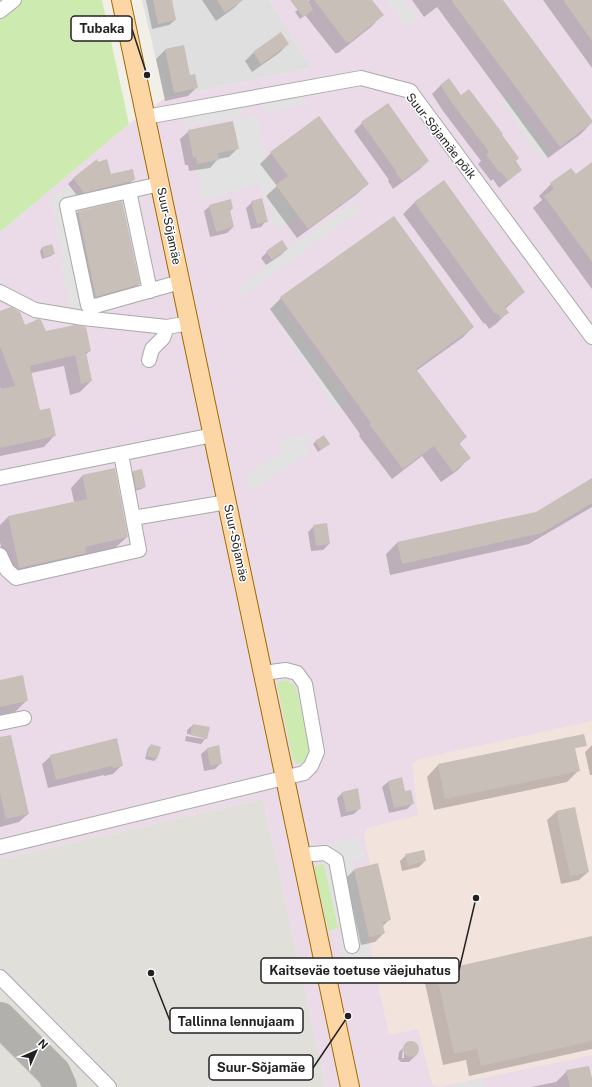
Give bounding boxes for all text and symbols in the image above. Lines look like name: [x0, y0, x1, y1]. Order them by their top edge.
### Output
callout: Tubaka: [71, 16, 132, 41]
text: Tubaka: [80, 21, 124, 36]
street label: Suur-Sõjamäe põik: [403, 90, 479, 182]
street label: Suur-Sõjamäe: [154, 186, 184, 266]
street label: Suur-Sõjamäe: [221, 503, 251, 583]
callout: Kaitseväe toetuse väejuhatus: [261, 958, 459, 983]
text: Kaitseväe toetuse väejuhatus: [269, 963, 451, 978]
callout: Tallinna lennujaam: [170, 1008, 303, 1033]
text: Tallinna lennujaam: [178, 1014, 294, 1029]
north arrow: [16, 1031, 56, 1071]
text: N: [36, 1037, 50, 1051]
callout: Suur-Sõjamäe: [209, 1055, 313, 1080]
text: Suur-Sõjamäe: [217, 1060, 305, 1075]

